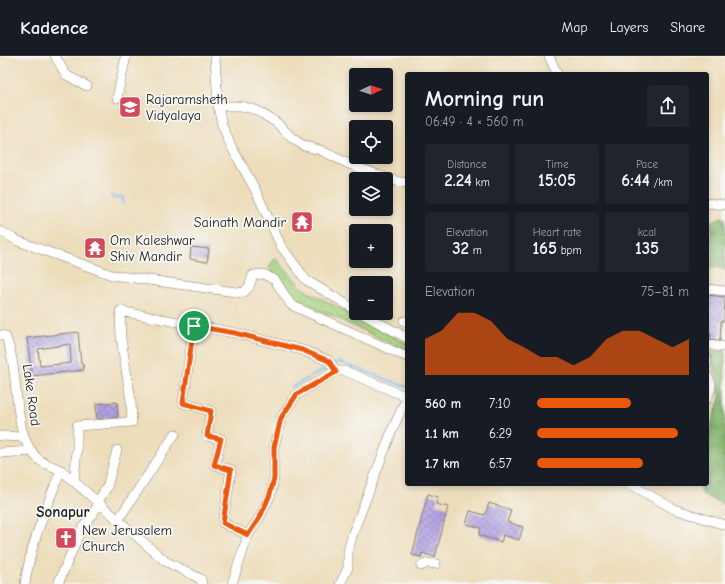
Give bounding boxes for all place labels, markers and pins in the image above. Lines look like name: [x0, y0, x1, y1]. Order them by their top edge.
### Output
place label: Rajaramsheth Vidyalaya: [146, 91, 228, 124]
school or university icon: Rajaramsheth Vidyalaya: [117, 94, 143, 120]
temple icon: Sainath Mandir: [289, 209, 315, 235]
place label: Sainath Mandir: [194, 214, 286, 231]
place label: Om Kaleshwar Shiv Mandir: [110, 232, 195, 265]
temple icon: Om Kaleshwar Shiv Mandir: [82, 235, 108, 261]
pin: [177, 309, 211, 343]
place label: New Jerusalem Church: [82, 522, 172, 555]
church icon: New Jerusalem Church: [53, 525, 79, 551]

